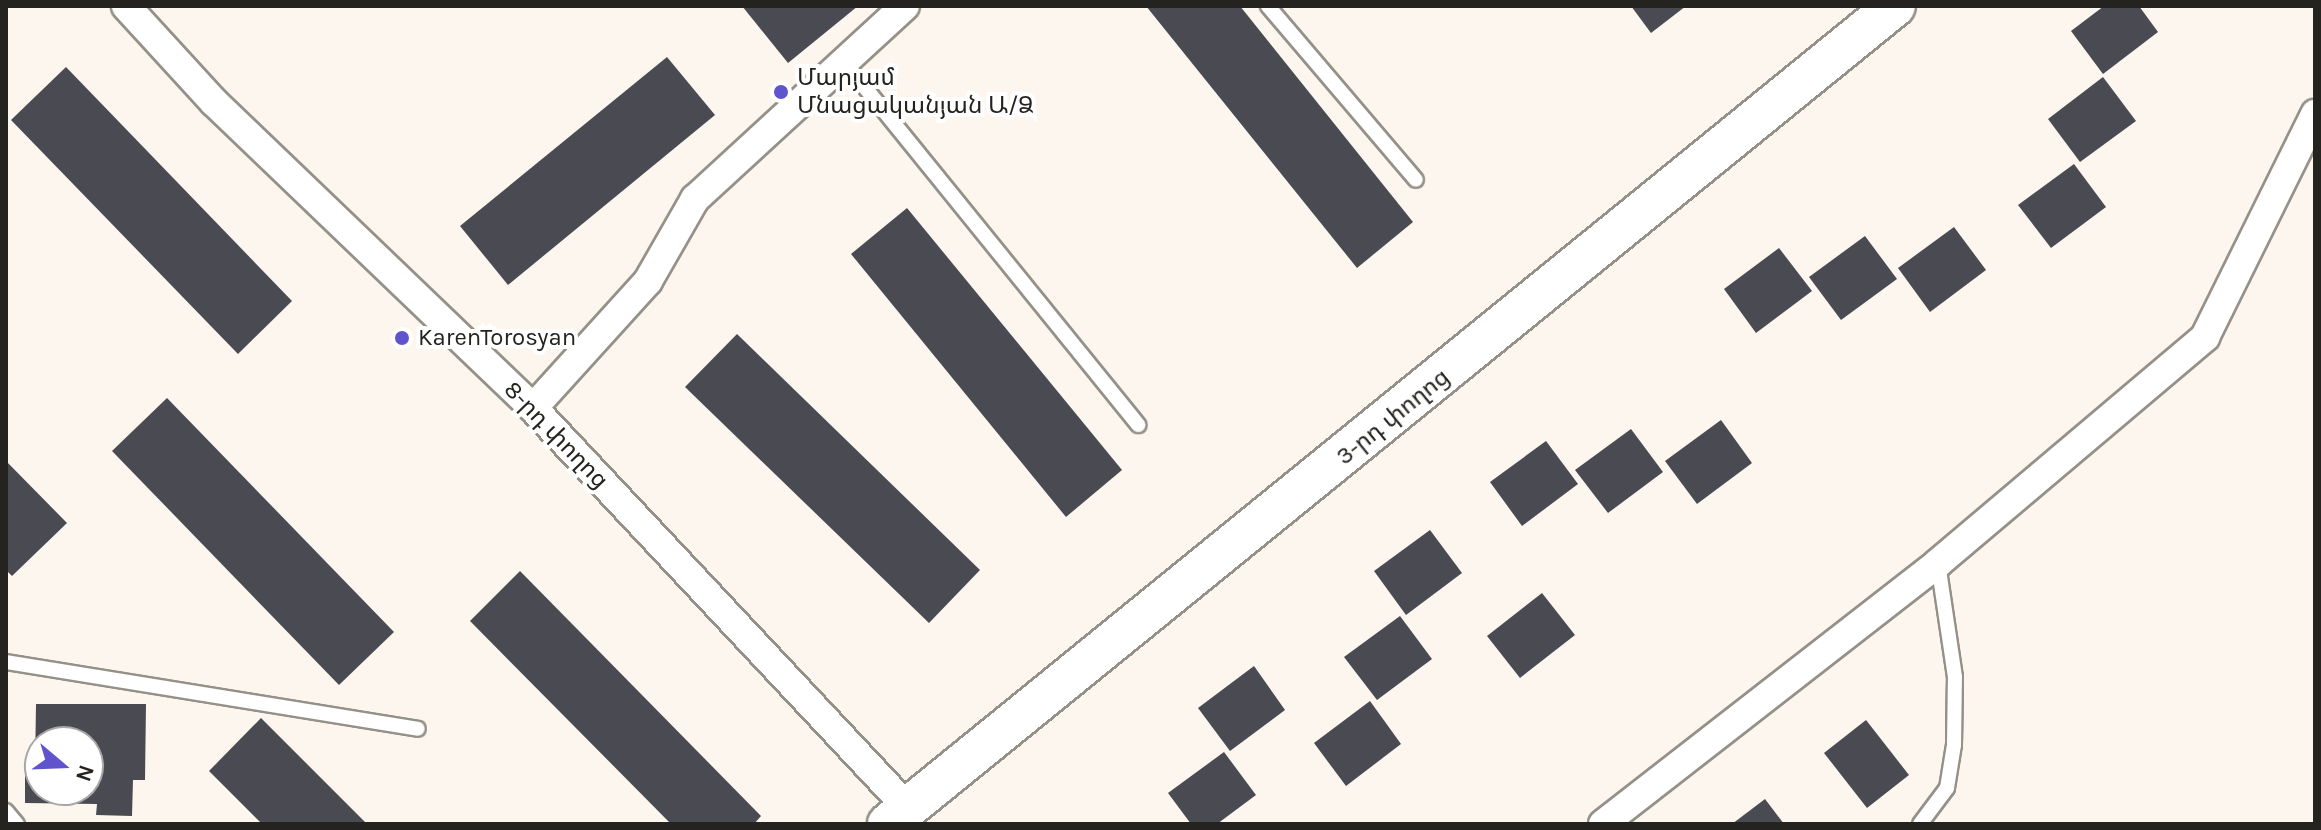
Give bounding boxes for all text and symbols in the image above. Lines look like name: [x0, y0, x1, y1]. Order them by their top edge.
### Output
place label: Մարյամ Մնացականյան Ա/Ձ: [797, 64, 1034, 120]
marker: Մարյամ Մնացականյան Ա/Ձ: [772, 83, 790, 101]
place label: KarenTorosyan: [418, 324, 576, 352]
marker: KarenTorosyan: [393, 329, 411, 347]
street label: 3-րդ փողոց: [1331, 363, 1455, 471]
street label: 8-րդ փողոց: [498, 375, 614, 495]
north arrow: [24, 726, 104, 806]
text: N: [70, 761, 100, 785]

